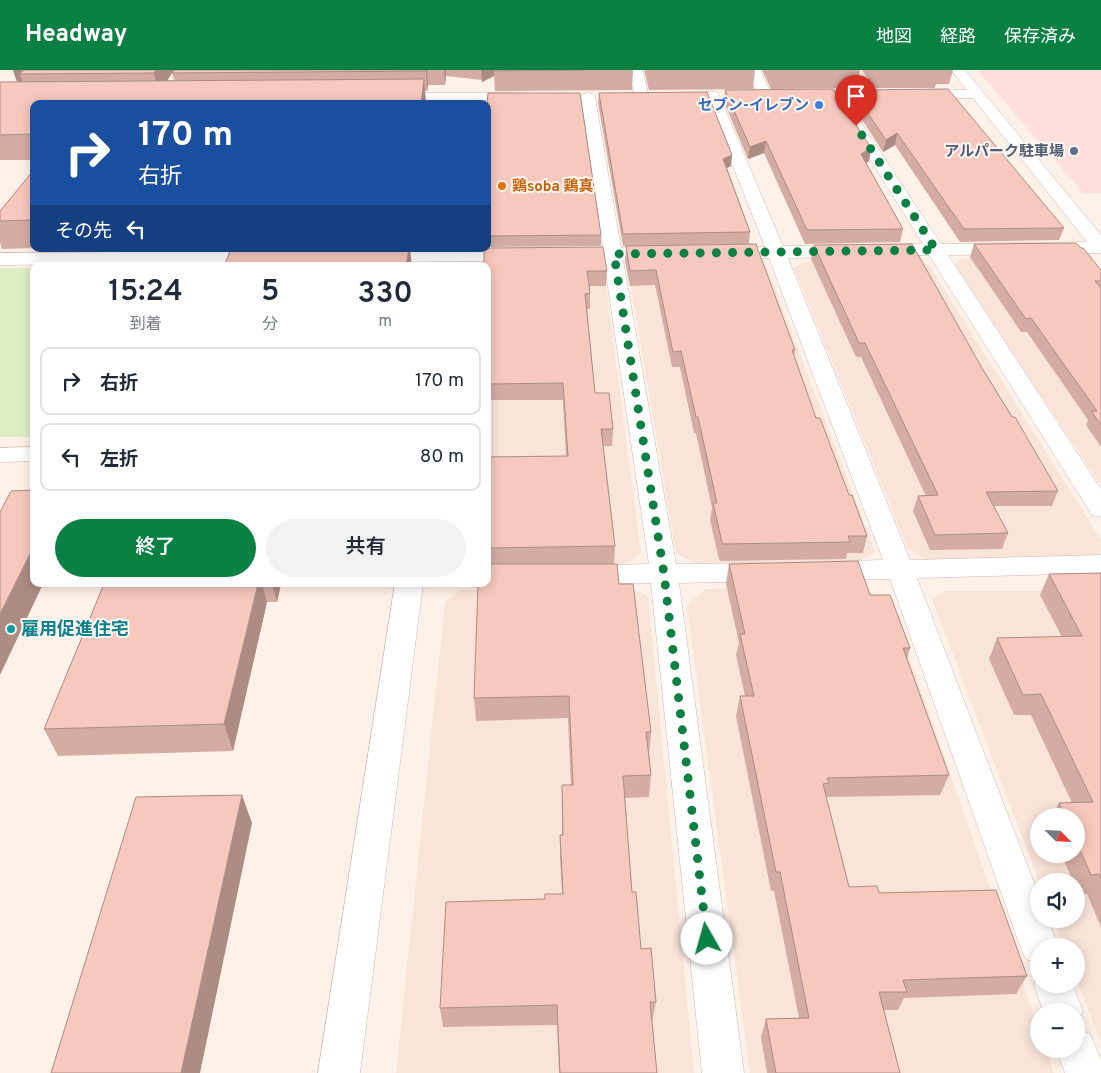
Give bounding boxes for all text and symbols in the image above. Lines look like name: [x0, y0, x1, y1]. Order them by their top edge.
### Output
text: Headway: [25, 20, 127, 50]
text: 地図: [876, 26, 912, 49]
text: 経路: [940, 26, 976, 49]
text: 保存済み: [1004, 26, 1076, 49]
pin: [835, 75, 877, 126]
icon: arrive: [842, 82, 870, 110]
place label: セブン-イレブン: [698, 96, 809, 116]
marker: セブン-イレブン: [813, 99, 825, 111]
text: 170 m: [138, 114, 233, 158]
icon: right: [55, 120, 120, 185]
place label: アルパーク駐車場: [944, 143, 1064, 162]
marker: アルパーク駐車場: [1068, 145, 1080, 157]
text: 右折: [138, 164, 182, 191]
place label: 鶏soba 鶏真: [512, 178, 594, 197]
marker: 鶏soba 鶏真: [496, 180, 508, 192]
icon: left: [122, 215, 150, 243]
text: その先: [55, 220, 112, 244]
text: 15:24: [108, 274, 183, 311]
text: 5: [261, 274, 279, 311]
text: 330: [358, 276, 413, 313]
text: m: [378, 312, 392, 332]
text: 到着: [129, 315, 161, 335]
text: 分: [262, 315, 278, 335]
icon: right: [57, 367, 85, 395]
text: 170 m: [415, 369, 464, 393]
text: 右折: [100, 372, 138, 396]
icon: left: [57, 443, 85, 471]
text: 80 m: [420, 445, 464, 469]
text: 左折: [100, 448, 138, 472]
button: 終了: [55, 519, 256, 577]
button: 共有: [266, 519, 466, 577]
place label: 雇用促進住宅: [21, 619, 129, 642]
marker: 雇用促進住宅: [5, 623, 17, 635]
north arrow: [1030, 808, 1085, 862]
map controls: [1030, 808, 1085, 1058]
button: sound: [1030, 873, 1085, 928]
position arrow: [680, 912, 732, 964]
button: +: [1030, 938, 1085, 993]
button: −: [1030, 1003, 1085, 1058]

